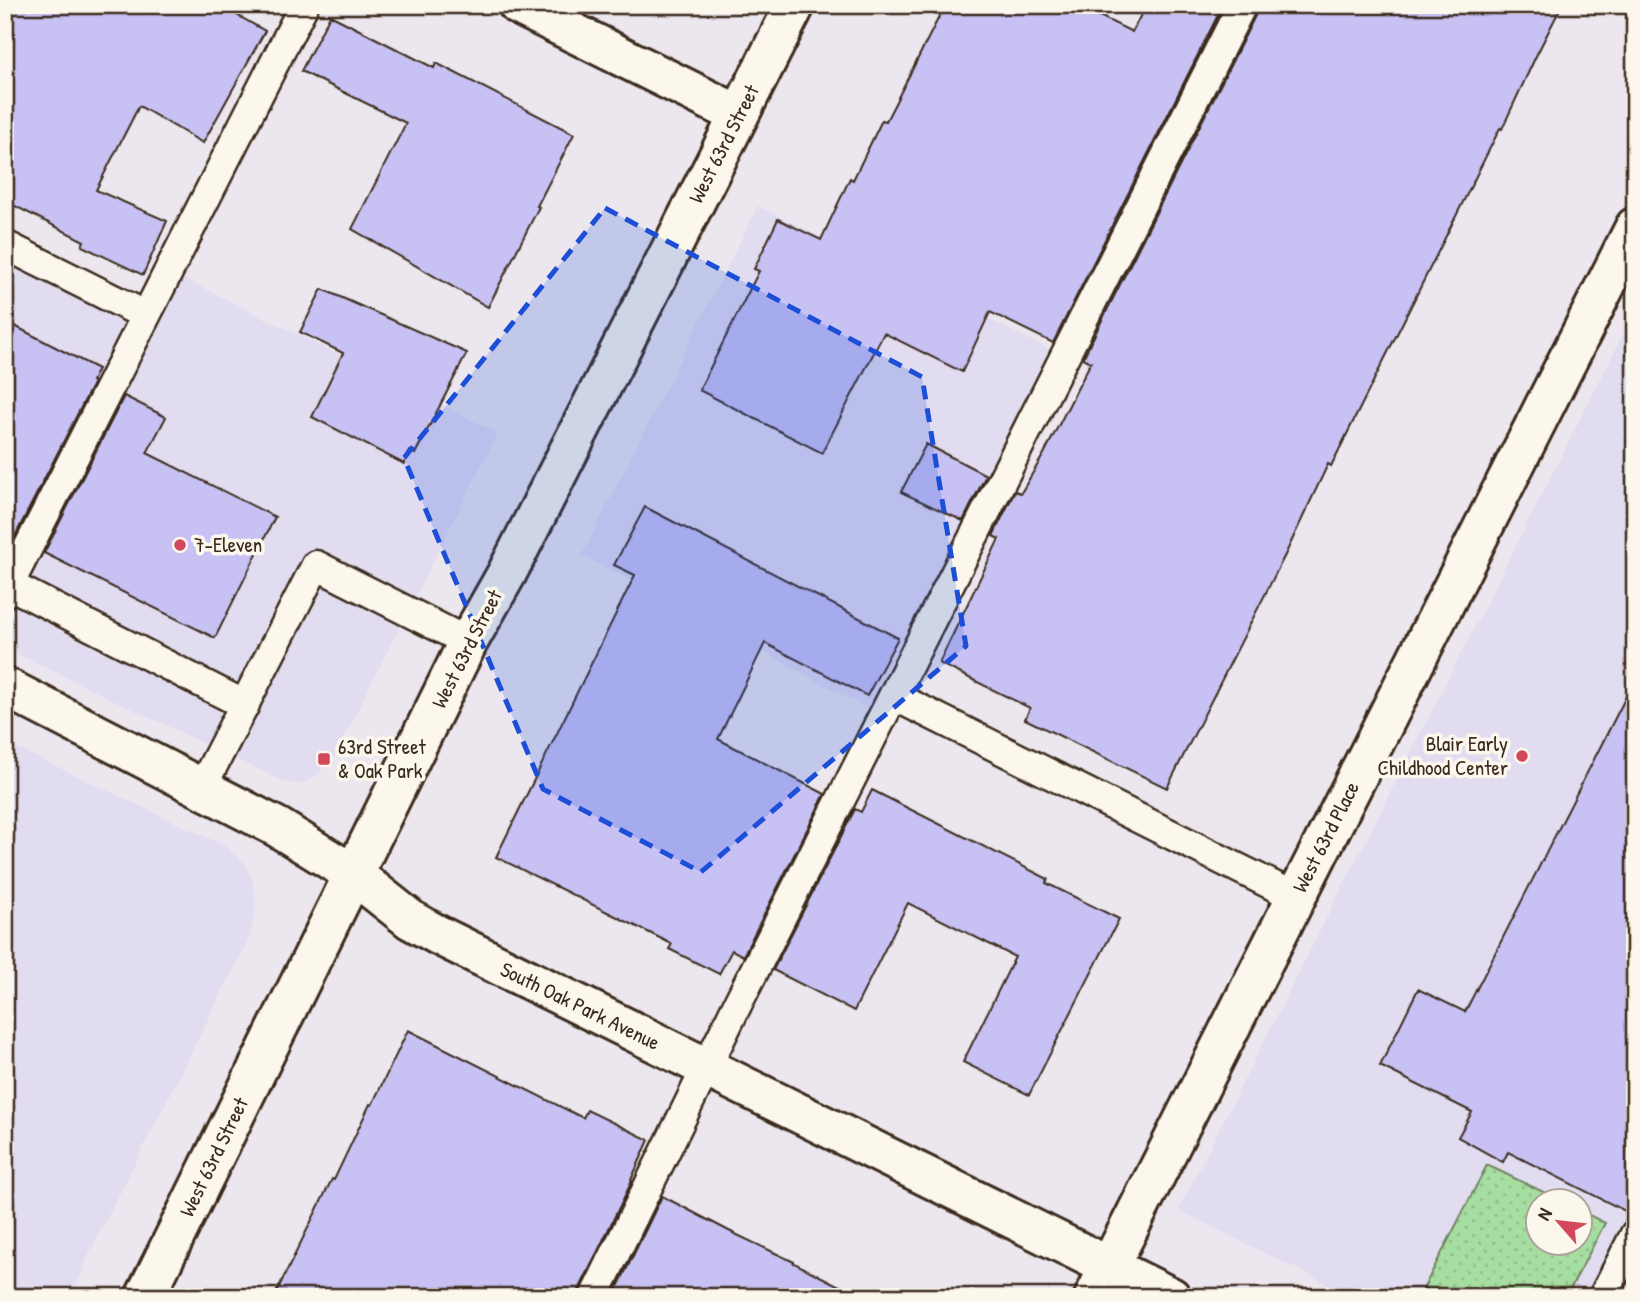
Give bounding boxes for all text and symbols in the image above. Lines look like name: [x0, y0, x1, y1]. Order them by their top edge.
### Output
street label: West 63rd Street: [681, 79, 766, 208]
place label: 7-Eleven: [194, 530, 262, 559]
marker: 7-Eleven: [172, 537, 188, 553]
street label: West 63rd Street: [424, 584, 509, 713]
place label: Blair Early Childhood Center: [1377, 729, 1508, 782]
place label: 63rd Street & Oak Park: [338, 732, 427, 785]
marker: Blair Early Childhood Center: [1514, 748, 1530, 764]
marker: 63rd Street & Oak Park: [316, 751, 332, 767]
street label: West 63rd Place: [1285, 776, 1366, 897]
street label: South Oak Park Avenue: [496, 954, 665, 1057]
street label: West 63rd Street: [172, 1092, 255, 1221]
north arrow: [1524, 1186, 1594, 1256]
text: N: [1530, 1203, 1558, 1225]

